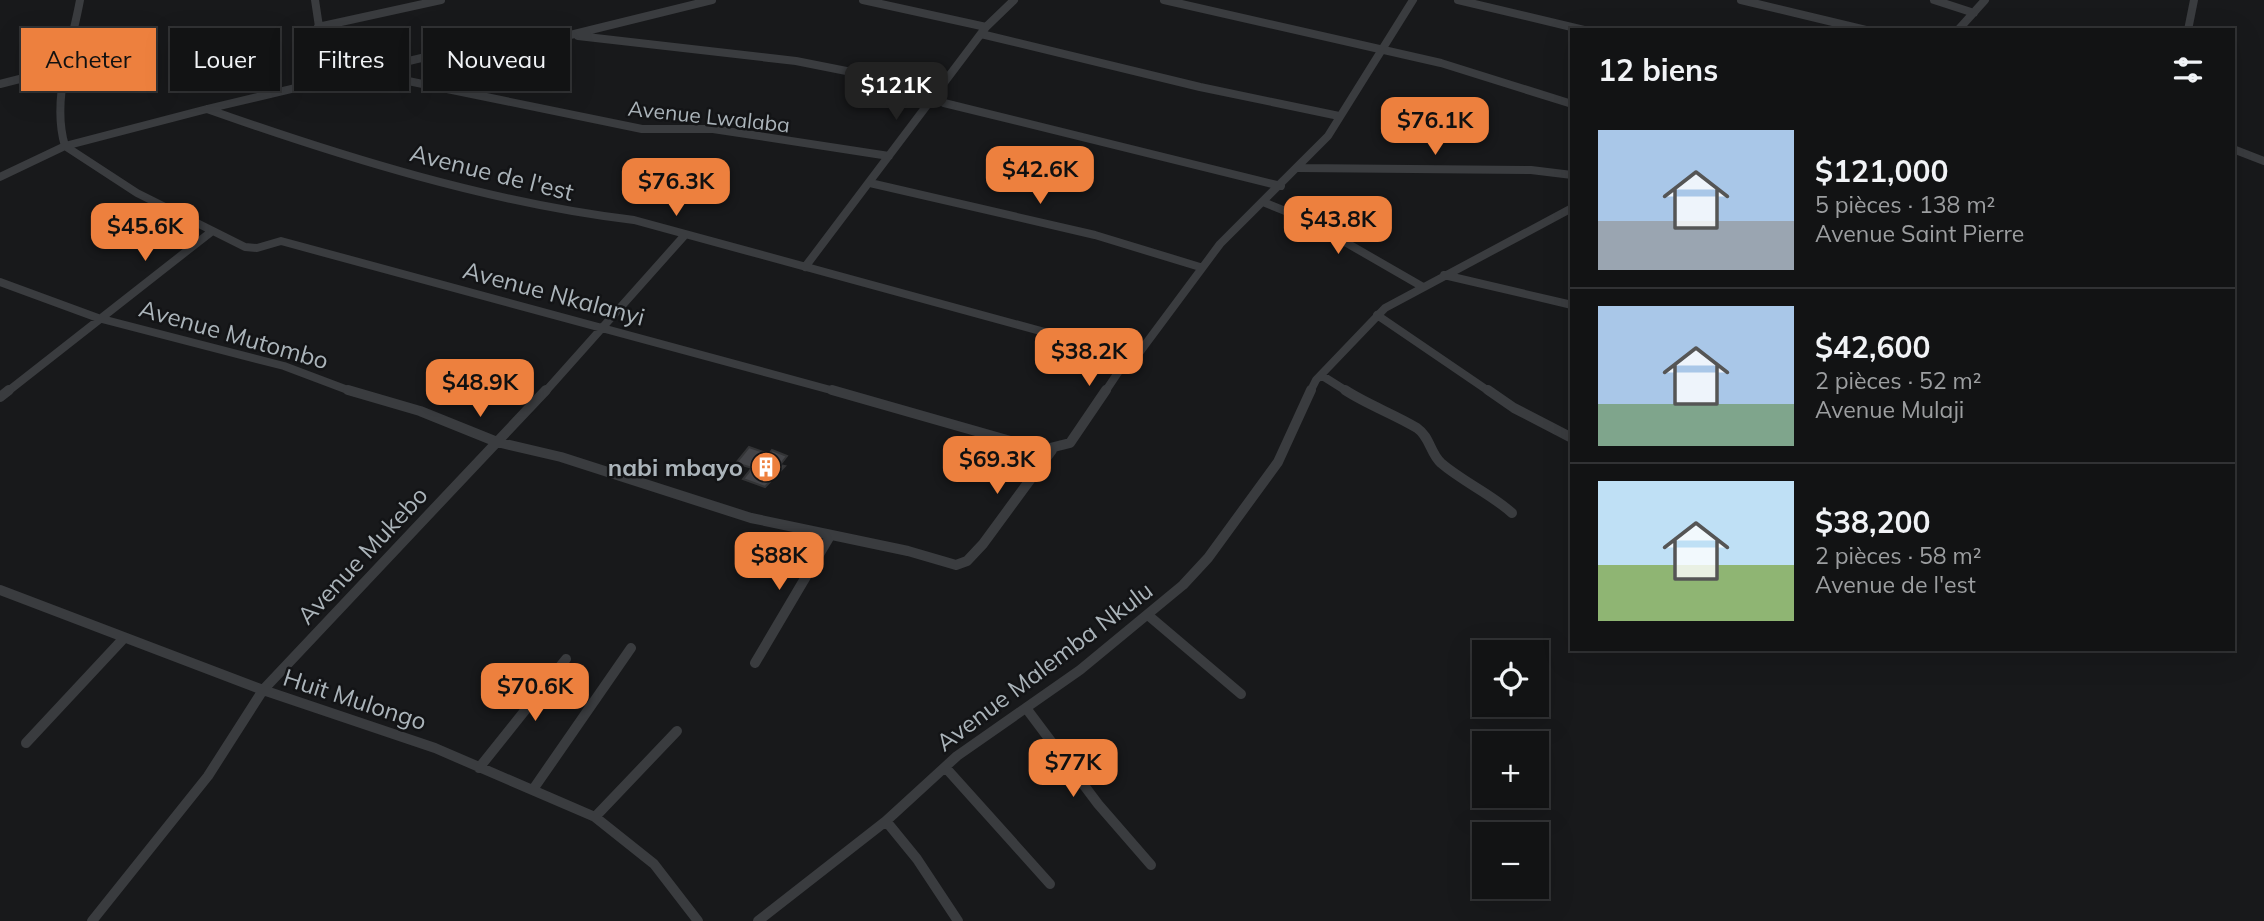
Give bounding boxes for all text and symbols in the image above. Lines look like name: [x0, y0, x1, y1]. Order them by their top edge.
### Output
chip: Acheter: [21, 28, 156, 91]
chip: Louer: [170, 28, 280, 91]
chip: Filtres: [294, 28, 409, 91]
chip: Nouveau: [423, 28, 570, 91]
text: 12 biens: [1598, 51, 1718, 89]
icon: filters: [2169, 51, 2207, 89]
pin: $121K: [847, 62, 945, 122]
text: $121K: [861, 70, 931, 99]
street label: Avenue Lwalaba: [627, 95, 791, 137]
pin: $76.1K: [1378, 97, 1492, 157]
text: $76.1K: [1397, 105, 1473, 134]
street label: Avenue de l'est: [407, 137, 577, 207]
pin: $42.6K: [983, 146, 1097, 206]
text: $121,000: [1815, 152, 1948, 190]
text: $42.6K: [1002, 154, 1078, 183]
pin: $76.3K: [619, 158, 733, 218]
icon: home: [1654, 158, 1738, 242]
text: $76.3K: [638, 166, 714, 195]
text: 5 pièces · 138 m²: [1815, 190, 1995, 219]
pin: $43.8K: [1281, 196, 1395, 256]
pin: $45.6K: [88, 204, 202, 263]
text: $43.8K: [1300, 204, 1376, 233]
text: $45.6K: [107, 211, 183, 240]
text: Avenue Saint Pierre: [1815, 219, 2024, 248]
street label: Avenue Nkalanyi: [460, 254, 648, 332]
street label: Avenue Mutombo: [136, 293, 332, 375]
pin: $38.2K: [1032, 328, 1146, 388]
text: $42,600: [1815, 328, 1930, 366]
icon: home: [1654, 334, 1738, 418]
text: $38.2K: [1051, 336, 1127, 365]
pin: $48.9K: [423, 360, 537, 419]
text: 2 pièces · 52 m²: [1815, 366, 1982, 395]
text: $48.9K: [442, 367, 518, 396]
text: Avenue Mulaji: [1815, 395, 1964, 424]
pin: $69.3K: [940, 436, 1054, 496]
text: $69.3K: [959, 444, 1035, 473]
building icon: nabi mbayo: [749, 450, 783, 484]
place label: nabi mbayo: [608, 452, 743, 482]
street label: Avenue Mukebo: [290, 480, 434, 630]
text: $38,200: [1815, 503, 1930, 541]
icon: home: [1654, 509, 1738, 593]
pin: $88K: [738, 532, 820, 592]
text: $88K: [751, 540, 807, 569]
text: 2 pièces · 58 m²: [1815, 541, 1982, 570]
text: Avenue de l'est: [1815, 570, 1976, 599]
street label: Avenue Malemba Nkulu: [930, 575, 1158, 757]
map controls: [1472, 640, 1549, 899]
button: locate: [1472, 640, 1549, 717]
street label: Huit Mulongo: [280, 662, 430, 736]
pin: $70.6K: [478, 664, 592, 723]
text: $70.6K: [497, 671, 573, 700]
button: +: [1472, 731, 1549, 808]
pin: $77K: [1032, 740, 1114, 799]
text: $77K: [1045, 747, 1101, 776]
button: −: [1472, 822, 1549, 899]

